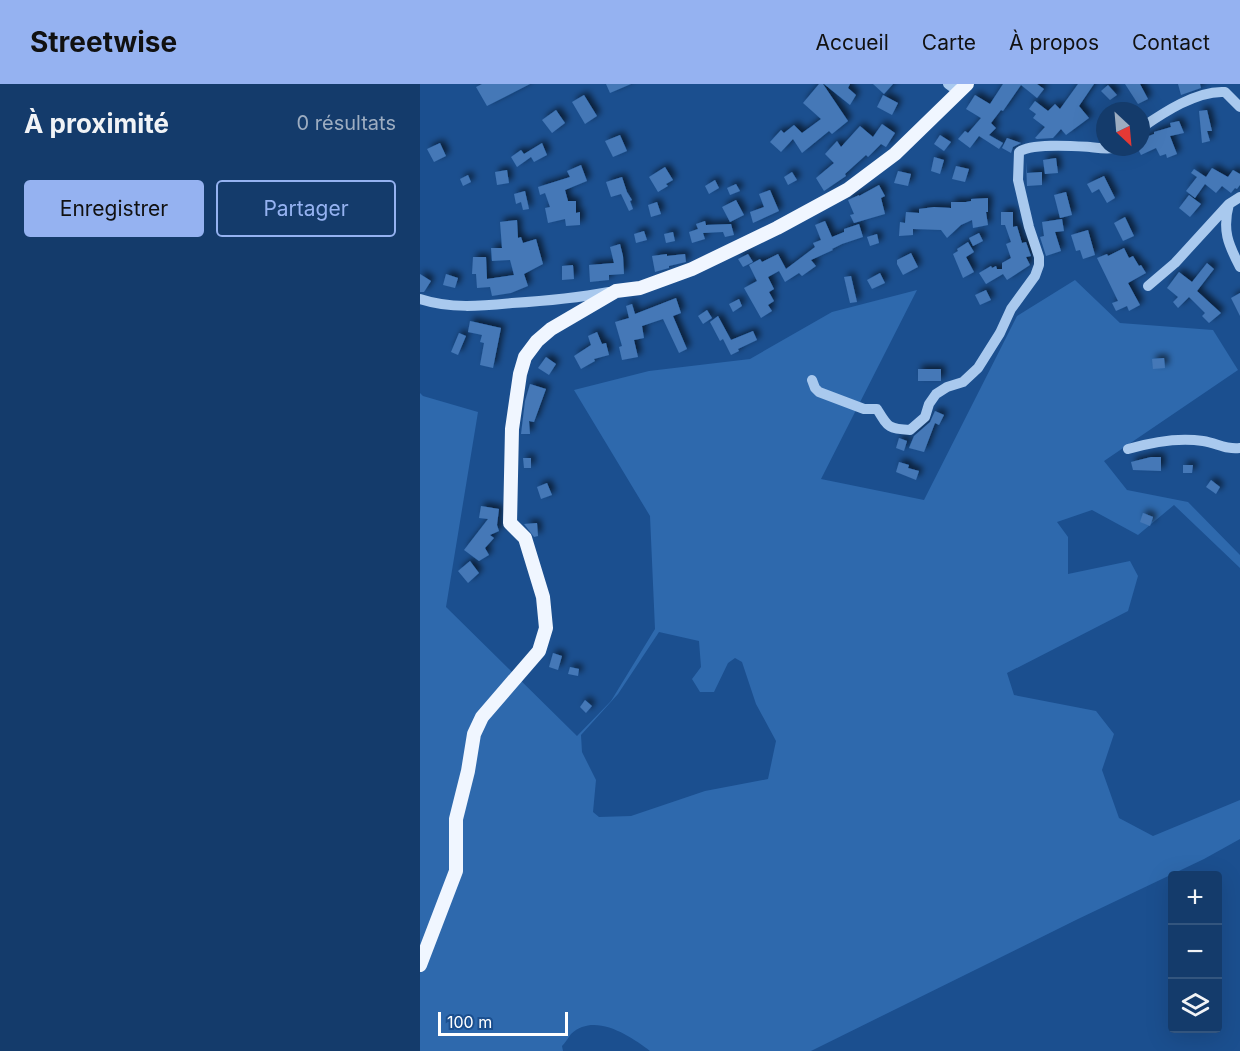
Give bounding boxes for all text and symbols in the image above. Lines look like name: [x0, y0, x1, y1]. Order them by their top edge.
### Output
text: Streetwise: [30, 25, 177, 59]
text: Accueil: [815, 30, 889, 55]
text: Carte: [922, 30, 976, 55]
text: À propos: [1009, 30, 1099, 55]
text: Contact: [1132, 30, 1210, 55]
north arrow: [1096, 102, 1150, 156]
text: À proximité: [24, 108, 169, 139]
text: 0 résultats: [297, 111, 396, 135]
button: Enregistrer: [24, 180, 204, 237]
button: Partager: [216, 180, 396, 237]
map controls: [1168, 871, 1222, 1033]
button: +: [1168, 871, 1222, 925]
button: −: [1168, 925, 1222, 979]
button: layers: [1168, 979, 1222, 1033]
scale bar: [438, 1009, 568, 1036]
text: 100 m: [447, 1012, 492, 1032]

